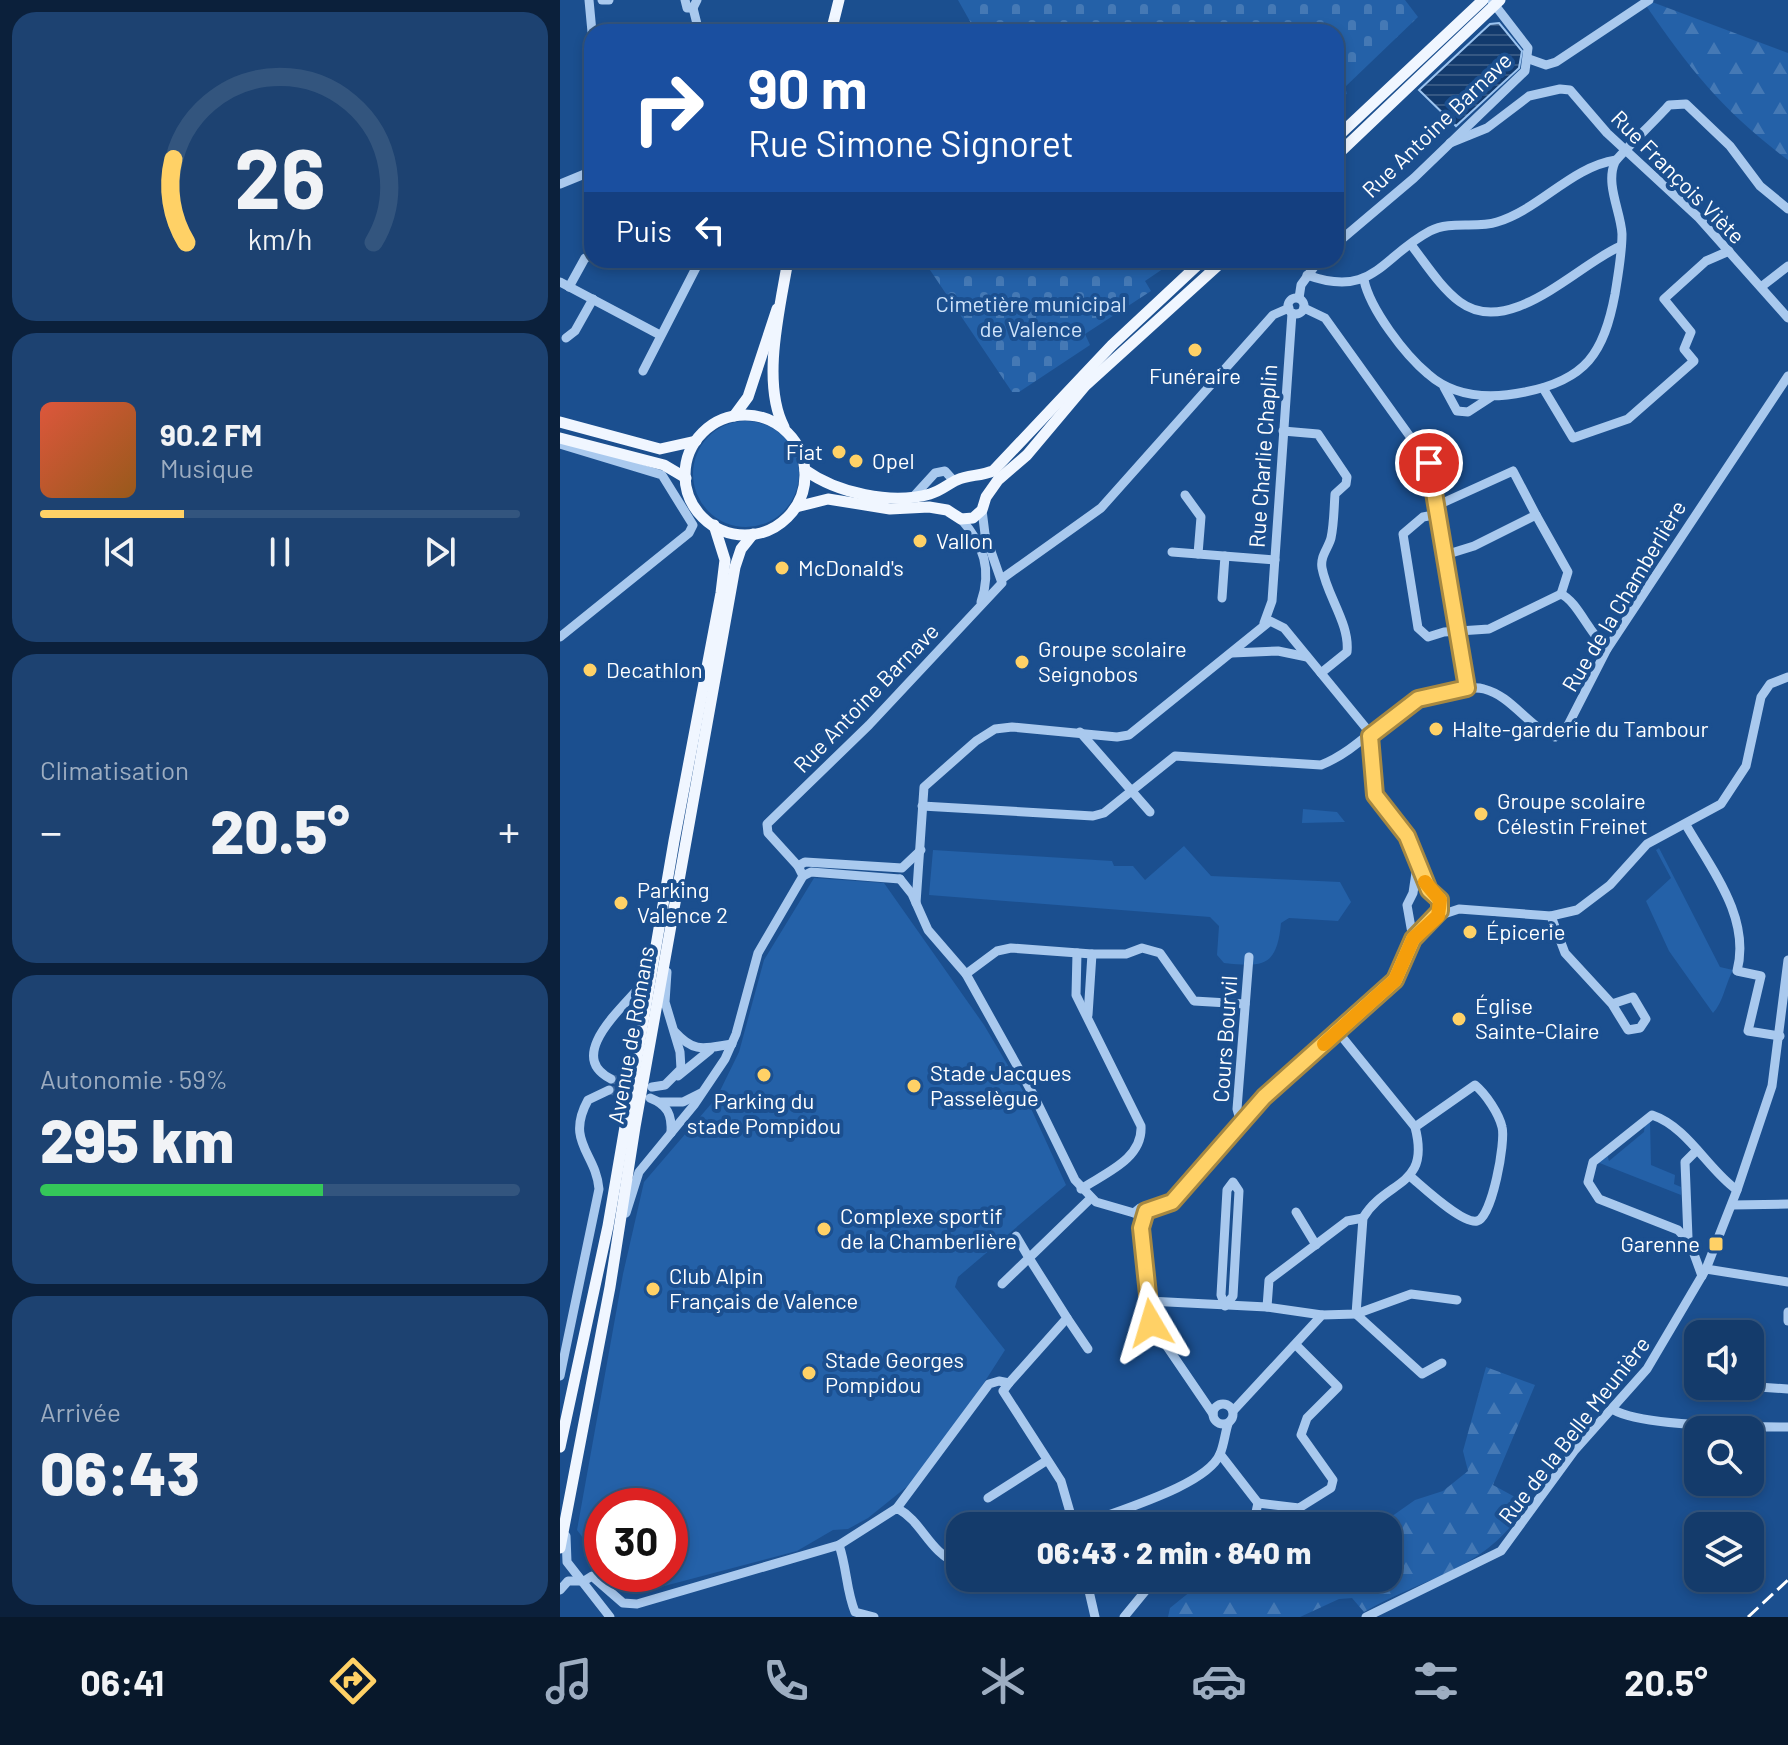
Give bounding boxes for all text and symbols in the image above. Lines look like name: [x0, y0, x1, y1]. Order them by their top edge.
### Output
street label: Rue Antoine Barnave: [1356, 46, 1516, 202]
text: 90 m: [748, 53, 868, 120]
icon: right: [616, 56, 720, 160]
street label: Rue François Viète: [1607, 104, 1751, 248]
text: Rue Simone Signoret: [748, 121, 1074, 164]
text: 26: [234, 125, 326, 225]
icon: left: [688, 208, 732, 252]
text: Puis: [616, 212, 672, 248]
text: km/h: [248, 221, 312, 256]
park label: Cimetière municipal de Valence: [936, 290, 1126, 341]
marker: Funéraire: [1186, 341, 1204, 359]
place label: Funéraire: [1149, 362, 1241, 388]
street label: Rue Charlie Chaplin: [1243, 363, 1281, 549]
text: 90.2 FM: [160, 416, 262, 452]
pin: [1395, 429, 1463, 497]
place label: Fiat: [786, 438, 823, 464]
icon: arrive: [1407, 441, 1451, 485]
marker: Fiat: [830, 443, 848, 461]
place label: Opel: [872, 447, 914, 473]
text: Musique: [160, 452, 254, 483]
marker: Opel: [847, 452, 865, 470]
street label: Rue de la Chamberlière: [1556, 495, 1691, 696]
place label: Vallon: [936, 527, 993, 553]
icon: previous: [98, 530, 142, 574]
icon: pause: [258, 530, 302, 574]
icon: next: [418, 530, 462, 574]
marker: Vallon: [911, 532, 929, 550]
place label: McDonald's: [798, 554, 904, 580]
marker: McDonald's: [773, 559, 791, 577]
street label: Rue Antoine Barnave: [787, 617, 943, 777]
place label: Groupe scolaire Seignobos: [1038, 635, 1187, 686]
marker: Groupe scolaire Seignobos: [1013, 653, 1031, 671]
place label: Decathlon: [606, 656, 703, 682]
marker: Decathlon: [581, 661, 599, 679]
place label: Halte-garderie du Tambour: [1452, 715, 1709, 741]
marker: Halte-garderie du Tambour: [1427, 720, 1445, 738]
text: Climatisation: [40, 754, 189, 785]
place label: Groupe scolaire Célestin Freinet: [1497, 787, 1648, 838]
text: 20.5°: [210, 794, 350, 866]
text: −: [40, 804, 62, 857]
text: +: [498, 804, 520, 857]
marker: Groupe scolaire Célestin Freinet: [1472, 805, 1490, 823]
place label: Parking Valence 2: [637, 876, 728, 927]
marker: Parking Valence 2: [612, 894, 630, 912]
place label: Épicerie: [1486, 918, 1566, 944]
marker: Épicerie: [1461, 923, 1479, 941]
street label: Avenue de Romans: [602, 944, 658, 1126]
street label: Cours Bourvil: [1207, 974, 1241, 1103]
place label: Église Sainte-Claire: [1475, 992, 1599, 1043]
marker: Église Sainte-Claire: [1450, 1010, 1468, 1028]
place label: Stade Jacques Passelègue: [930, 1059, 1072, 1110]
text: Autonomie · 59%: [40, 1063, 228, 1094]
marker: Parking du stade Pompidou: [755, 1066, 773, 1084]
marker: Stade Jacques Passelègue: [905, 1077, 923, 1095]
place label: Parking du stade Pompidou: [687, 1087, 841, 1138]
text: 295 km: [40, 1103, 234, 1175]
place label: Complexe sportif de la Chamberlière: [840, 1202, 1017, 1253]
marker: Complexe sportif de la Chamberlière: [815, 1220, 833, 1238]
place label: Garenne: [1621, 1230, 1700, 1256]
marker: Garenne: [1707, 1235, 1725, 1253]
place label: Club Alpin Français de Valence: [669, 1262, 858, 1313]
marker: Club Alpin Français de Valence: [644, 1280, 662, 1298]
position arrow: [1109, 1281, 1193, 1365]
map controls: [1684, 1320, 1764, 1592]
button: sound: [1684, 1320, 1764, 1400]
street label: Rue de la Belle Meunière: [1492, 1331, 1654, 1528]
place label: Stade Georges Pompidou: [825, 1346, 964, 1397]
marker: Stade Georges Pompidou: [800, 1364, 818, 1382]
text: Arrivée: [40, 1396, 121, 1427]
button: search: [1684, 1416, 1764, 1496]
text: 06:43: [40, 1436, 200, 1508]
speed limit sign: 30: [584, 1488, 688, 1592]
button: layers: [1684, 1512, 1764, 1592]
text: 06:43 · 2 min · 840 m: [1037, 1534, 1311, 1570]
icon: directions: [325, 1653, 381, 1709]
icon: music: [541, 1653, 597, 1709]
icon: phone: [758, 1653, 814, 1709]
icon: climate: [975, 1653, 1031, 1709]
icon: car: [1191, 1653, 1247, 1709]
icon: filters: [1408, 1653, 1464, 1709]
text: 06:41: [80, 1660, 164, 1703]
text: 20.5°: [1624, 1660, 1708, 1703]

